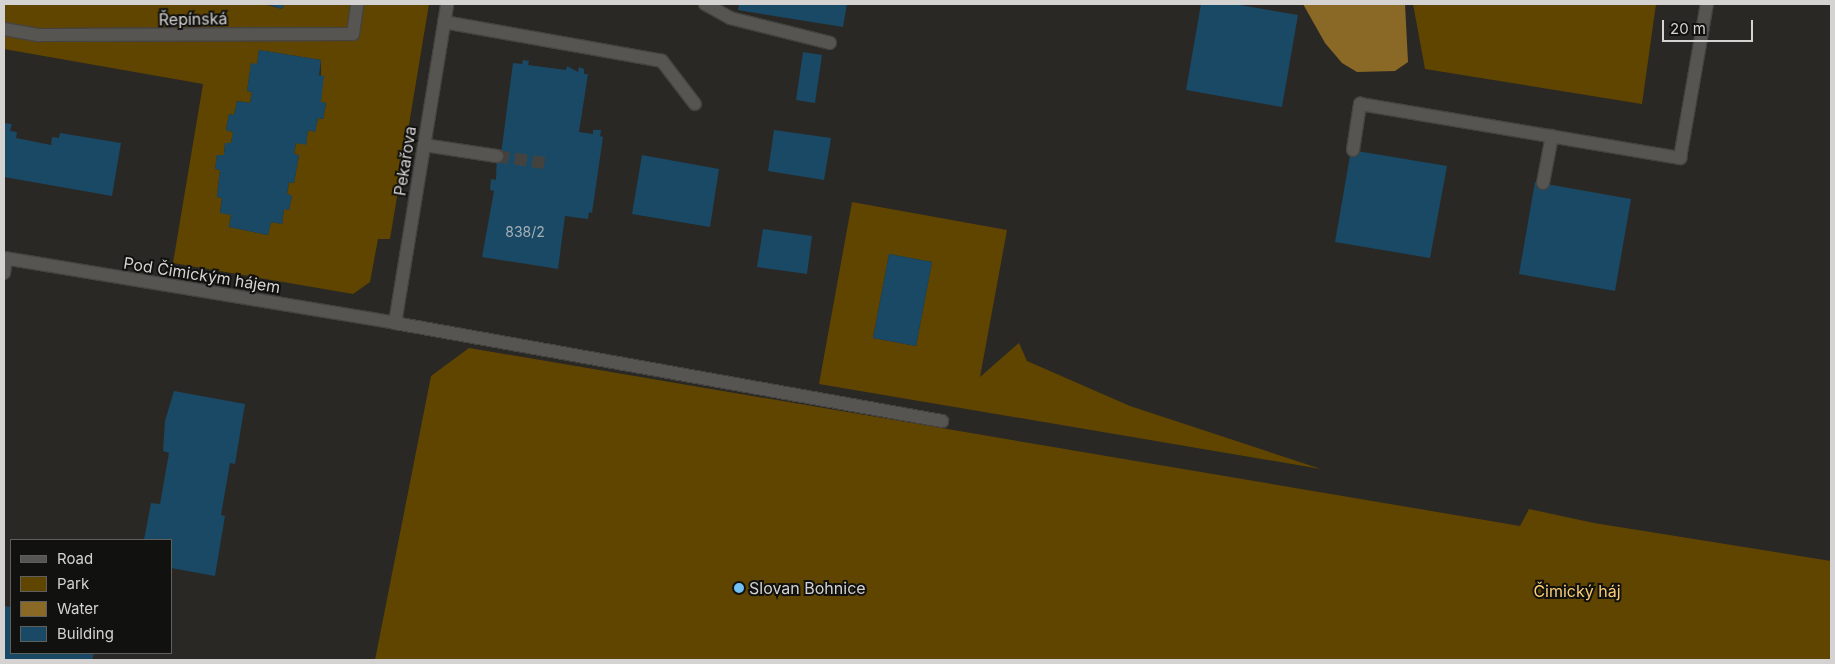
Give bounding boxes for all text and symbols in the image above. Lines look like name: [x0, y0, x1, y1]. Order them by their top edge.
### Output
street label: Řepínská: [158, 9, 228, 29]
scale bar: [1665, 10, 1756, 42]
text: 20 m: [1670, 19, 1706, 38]
street label: Pekařova: [390, 125, 420, 197]
house number: 838/2: [505, 224, 545, 240]
street label: Pod Čimickým hájem: [122, 253, 282, 297]
legend: [10, 539, 172, 654]
text: Road: [57, 549, 93, 568]
text: Park: [57, 574, 89, 593]
place label: Slovan Bohnice: [749, 578, 866, 598]
park label: Čimický háj: [1533, 581, 1621, 601]
marker: Slovan Bohnice: [733, 582, 745, 594]
text: Water: [57, 599, 99, 618]
text: Building: [57, 624, 114, 643]

